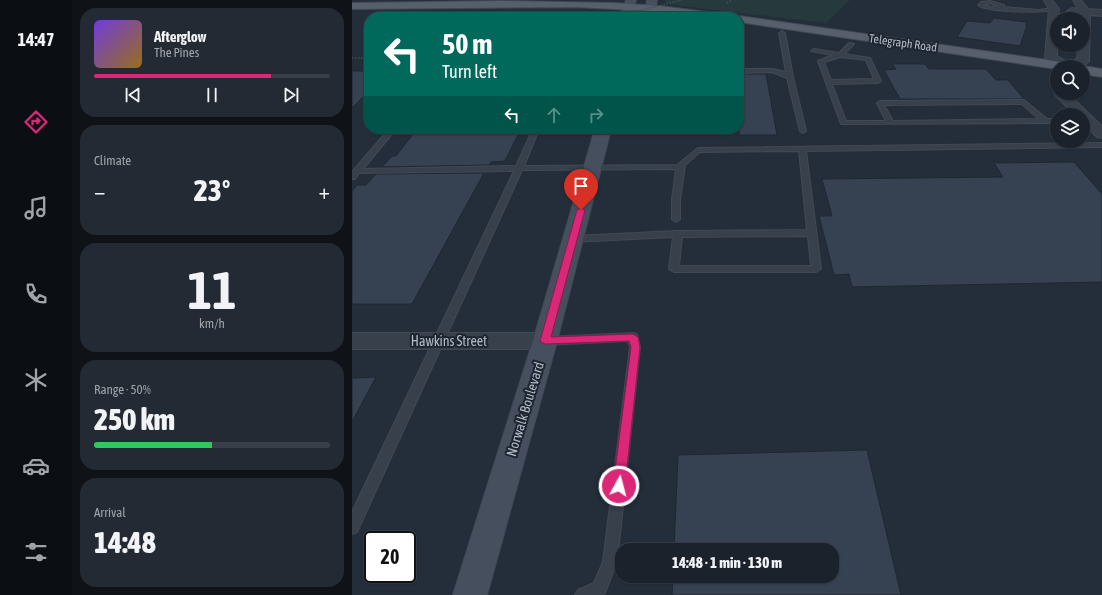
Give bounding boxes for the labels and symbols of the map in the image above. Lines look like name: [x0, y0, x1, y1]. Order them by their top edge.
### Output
street label: Telegraph Road: [868, 31, 938, 55]
pin: [564, 169, 598, 210]
street label: Hawkins Street: [411, 333, 487, 349]
street label: Norwalk Boulevard: [503, 360, 547, 458]
position arrow: [598, 465, 640, 507]
speed limit sign: 20: [364, 531, 416, 583]

